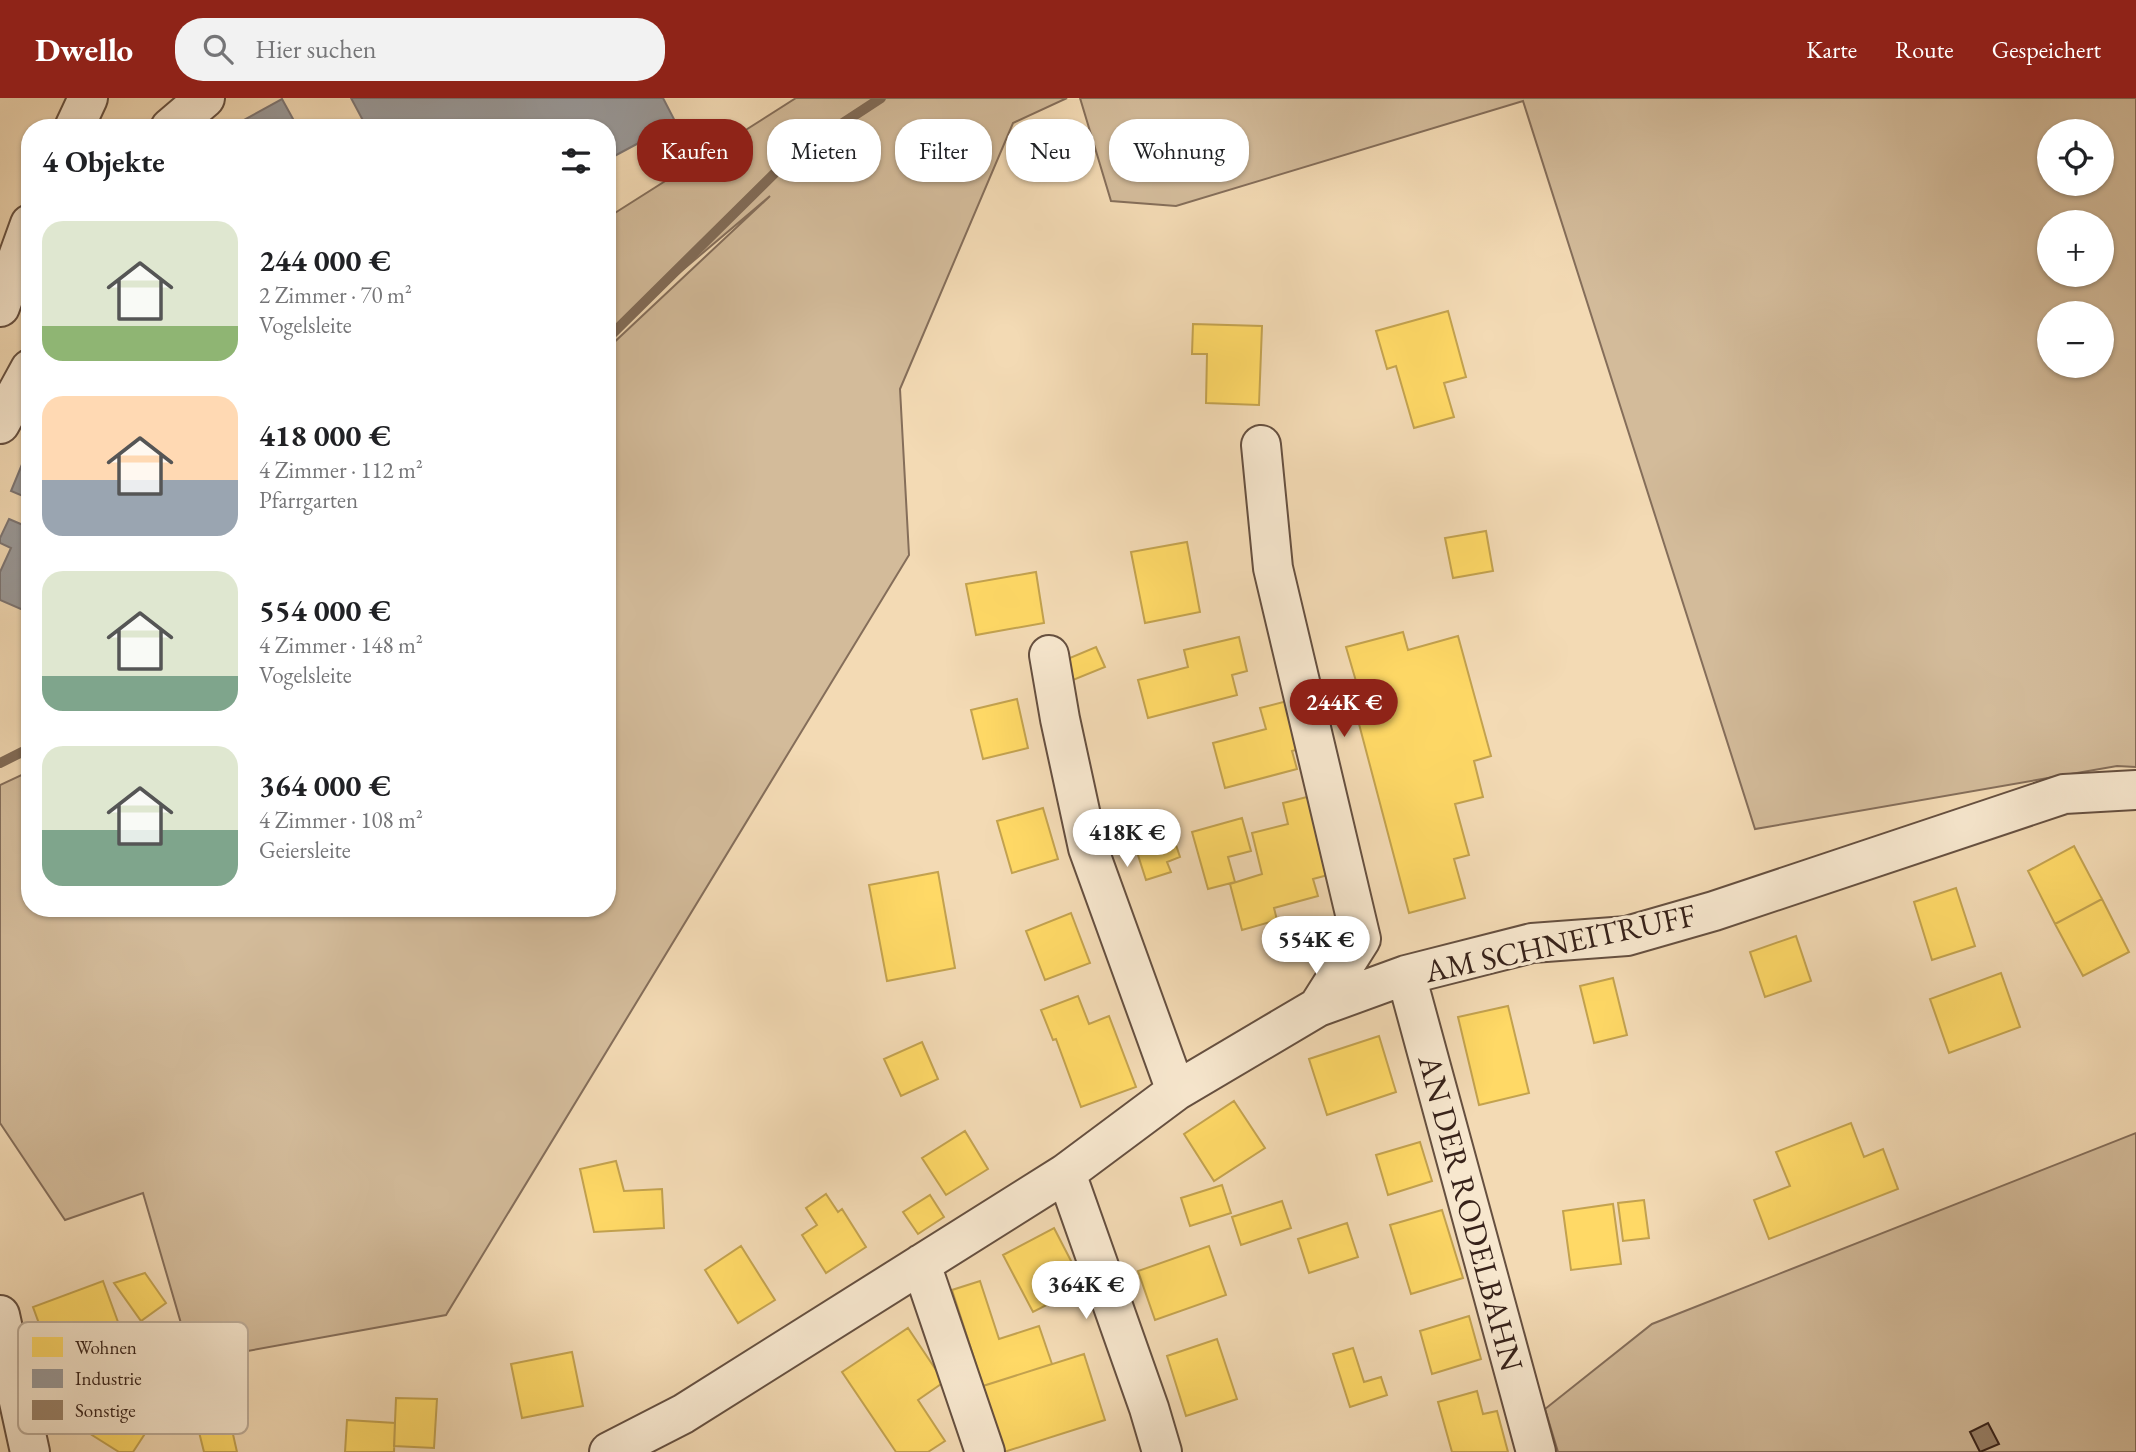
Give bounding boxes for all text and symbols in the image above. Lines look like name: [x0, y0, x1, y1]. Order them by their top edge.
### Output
search box: [175, 18, 665, 81]
text: Dwello: [35, 28, 133, 71]
icon: search: [199, 30, 237, 68]
text: Hier suchen: [255, 32, 377, 66]
text: Karte: [1806, 34, 1857, 65]
text: Route: [1895, 34, 1954, 65]
text: Gespeichert: [1992, 34, 2101, 65]
chip: Kaufen: [637, 119, 753, 182]
chip: Mieten: [767, 119, 881, 182]
chip: Filter: [895, 119, 992, 182]
chip: Neu: [1006, 119, 1095, 182]
chip: Wohnung: [1109, 119, 1249, 182]
map controls: [2037, 119, 2114, 378]
button: locate: [2037, 119, 2114, 196]
text: 4 Objekte: [42, 142, 165, 181]
icon: filters: [557, 142, 595, 180]
button: +: [2037, 210, 2114, 287]
text: 244 000 €: [259, 241, 391, 280]
icon: home: [98, 249, 182, 333]
text: 2 Zimmer · 70 m²: [259, 280, 412, 310]
button: −: [2037, 301, 2114, 378]
text: Vogelsleite: [259, 310, 352, 340]
text: 418 000 €: [259, 416, 391, 455]
icon: home: [98, 424, 182, 508]
text: 4 Zimmer · 112 m²: [259, 455, 423, 485]
text: Pfarrgarten: [259, 485, 358, 515]
text: 554 000 €: [259, 591, 391, 630]
icon: home: [98, 599, 182, 683]
text: 4 Zimmer · 148 m²: [259, 630, 423, 660]
text: Vogelsleite: [259, 660, 352, 690]
pin: 244K €: [1287, 680, 1401, 739]
text: 244K €: [1306, 687, 1382, 717]
text: 364 000 €: [259, 766, 391, 805]
icon: home: [98, 774, 182, 858]
text: 4 Zimmer · 108 m²: [259, 805, 423, 835]
pin: 418K €: [1070, 810, 1184, 869]
text: 418K €: [1089, 817, 1165, 847]
text: Geiersleite: [259, 835, 351, 865]
street label: AM SCHNEITRUFF: [1420, 894, 1699, 992]
pin: 554K €: [1259, 916, 1373, 976]
text: 554K €: [1278, 924, 1354, 954]
street label: AN DER RODELBAHN: [1408, 1049, 1534, 1376]
pin: 364K €: [1029, 1262, 1143, 1321]
text: 364K €: [1048, 1269, 1124, 1299]
legend: [18, 1322, 248, 1434]
text: Wohnen: [75, 1335, 137, 1360]
text: Industrie: [75, 1366, 142, 1391]
text: Sonstige: [75, 1398, 136, 1423]

